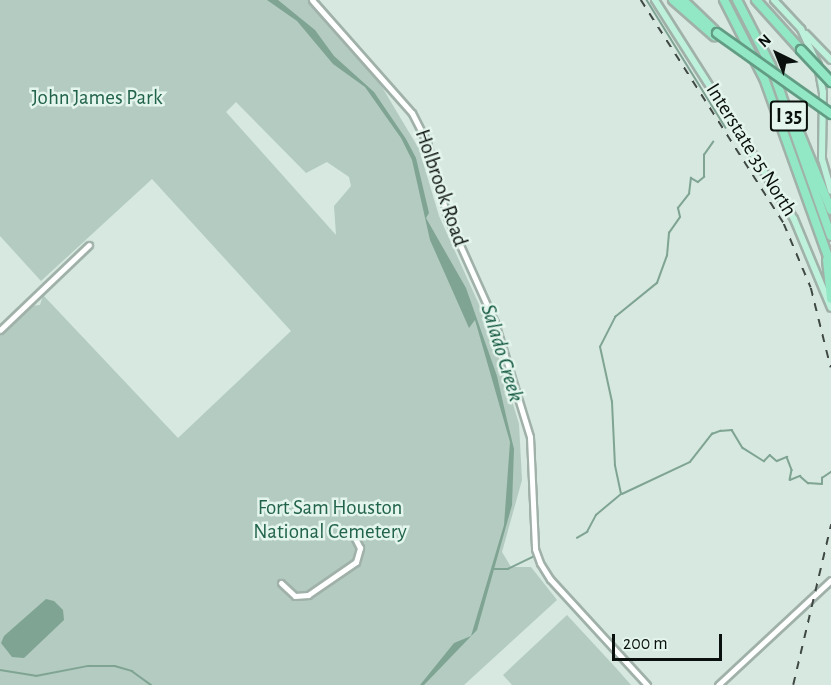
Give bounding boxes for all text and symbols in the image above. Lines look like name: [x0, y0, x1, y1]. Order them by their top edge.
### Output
north arrow: [747, 24, 807, 84]
text: N: [755, 31, 774, 50]
street label: Interstate 35 North: [700, 79, 802, 221]
park label: John James Park: [32, 85, 162, 111]
road number: I 35: [770, 99, 808, 133]
street label: Holbrook Road: [409, 126, 473, 250]
water label: Salado Creek: [475, 301, 529, 405]
park label: Fort Sam Houston National Cemetery: [253, 495, 407, 545]
scale bar: [615, 622, 724, 660]
text: 200 m: [623, 635, 668, 653]

